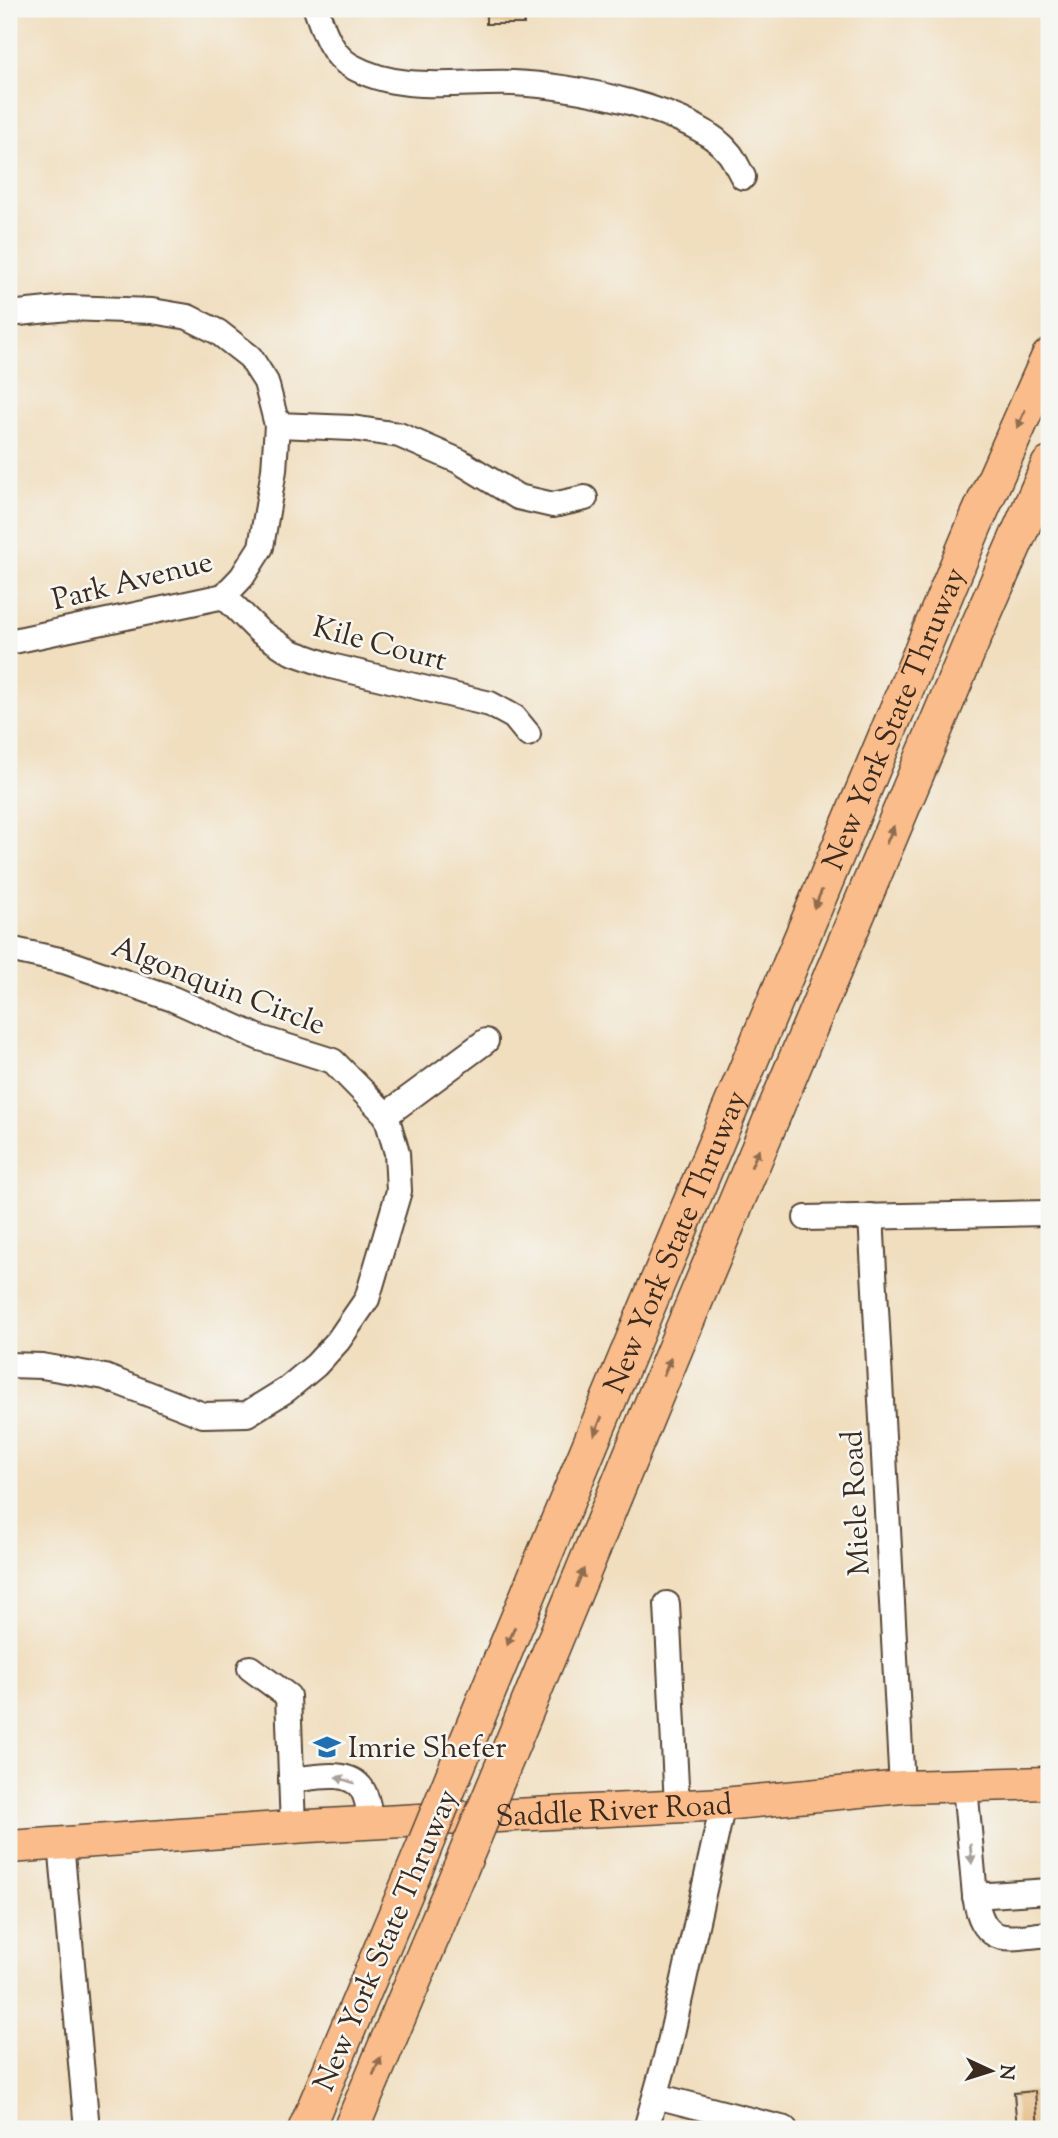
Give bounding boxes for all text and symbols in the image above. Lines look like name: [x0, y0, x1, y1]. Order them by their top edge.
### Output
one-way arrow: [1015, 409, 1027, 429]
street label: Park Avenue: [48, 542, 217, 623]
street label: New York State Thruway: [813, 561, 978, 877]
street label: Kile Court: [308, 607, 451, 684]
one-way arrow: [885, 824, 896, 845]
one-way arrow: [812, 889, 823, 910]
street label: Algonquin Circle: [105, 927, 331, 1048]
street label: New York State Thruway: [595, 1084, 759, 1401]
one-way arrow: [749, 1147, 760, 1168]
one-way arrow: [661, 1357, 672, 1378]
one-way arrow: [592, 1415, 603, 1436]
street label: Miele Road: [832, 1429, 883, 1577]
one-way arrow: [575, 1567, 586, 1588]
one-way arrow: [506, 1626, 517, 1647]
place label: Imrie Shefer: [348, 1728, 507, 1771]
school or university icon: Imrie Shefer: [312, 1732, 342, 1762]
one-way arrow: [334, 1774, 355, 1784]
street label: New York State Thruway: [304, 1783, 471, 2099]
street label: Saddle River Road: [494, 1784, 735, 1840]
one-way arrow: [966, 1844, 977, 1866]
north arrow: [956, 2036, 1026, 2106]
one-way arrow: [372, 2056, 383, 2077]
text: N: [991, 2064, 1019, 2081]

